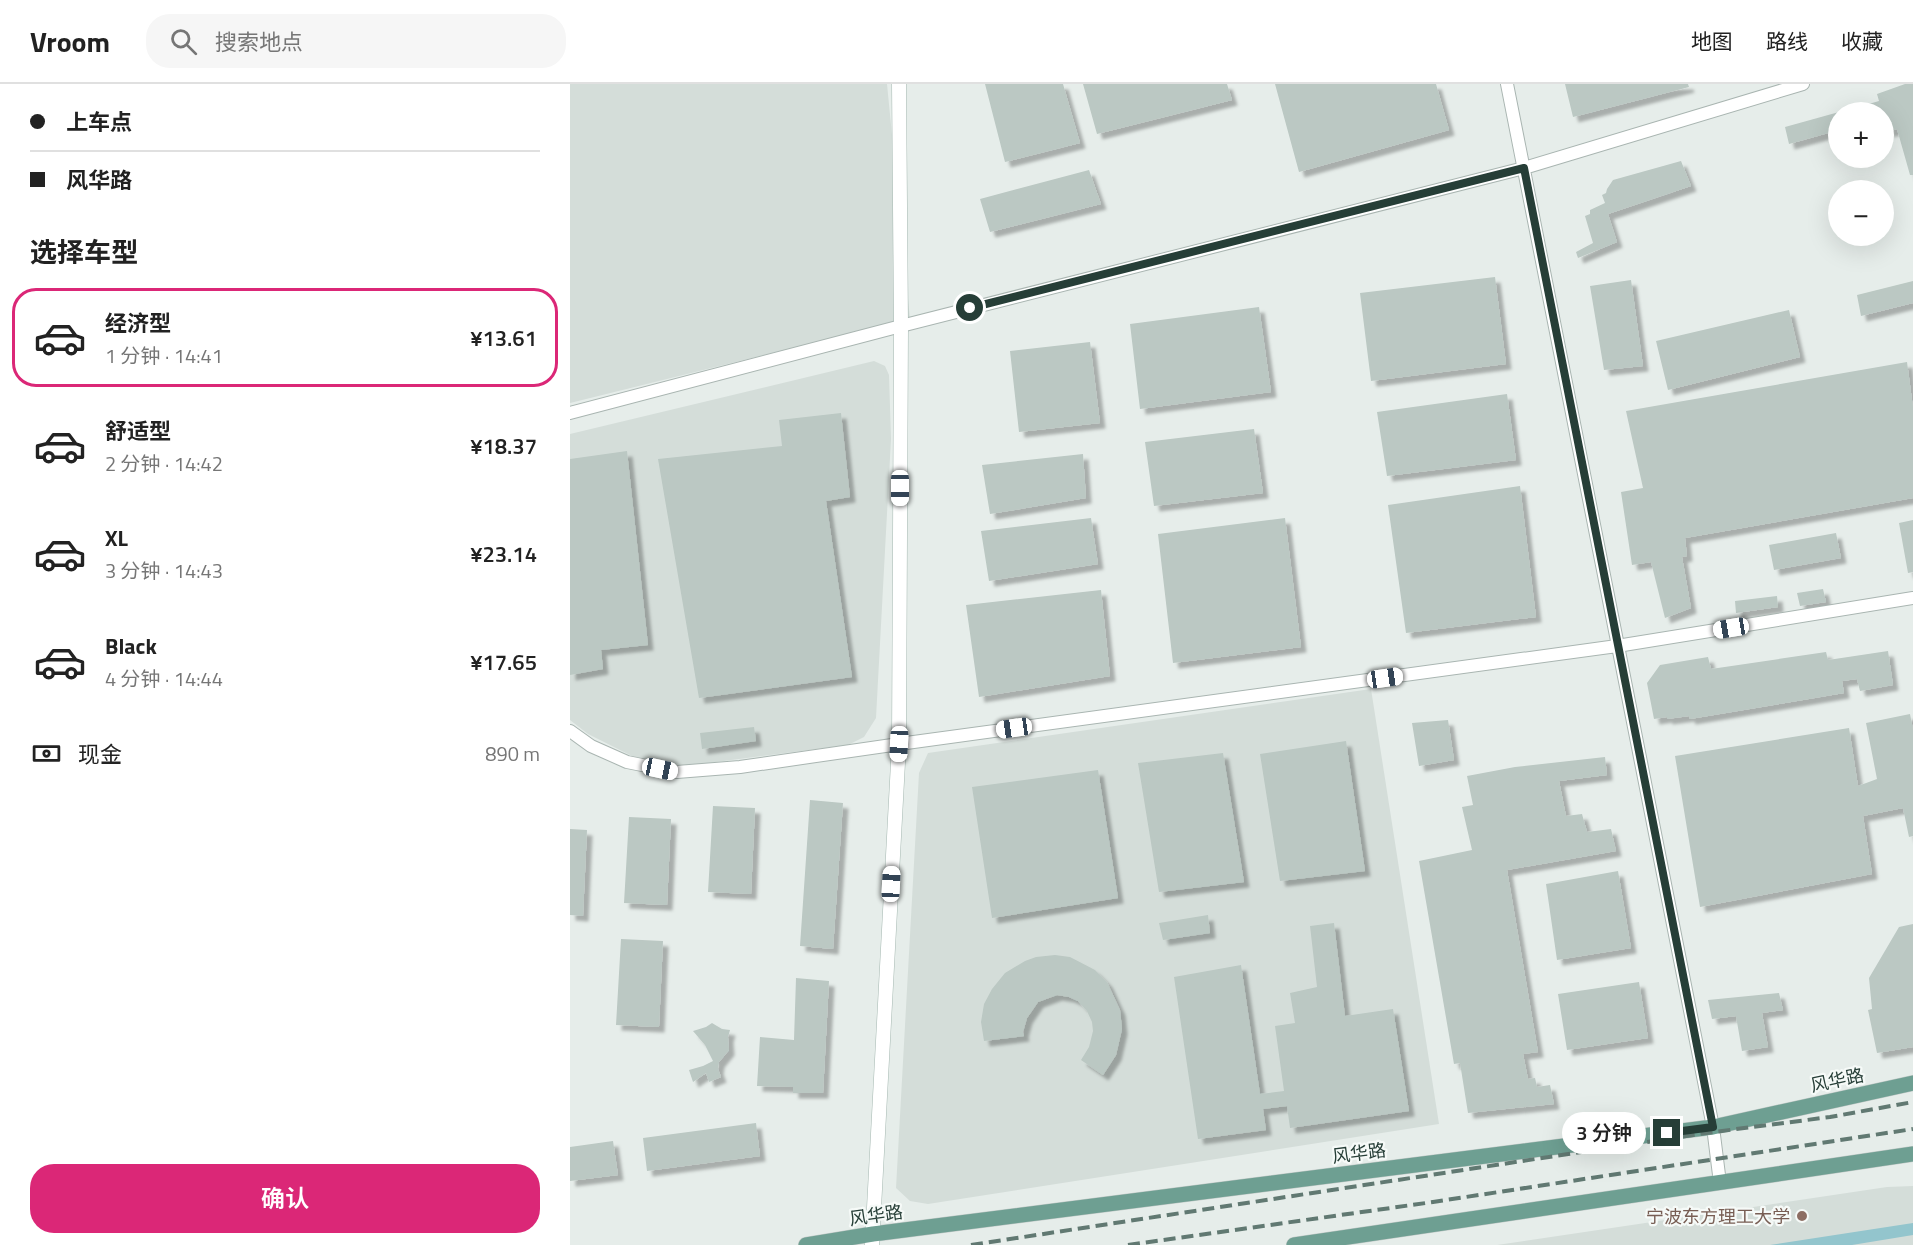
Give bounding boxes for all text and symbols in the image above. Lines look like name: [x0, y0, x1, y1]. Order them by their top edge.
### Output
search box: [146, 14, 566, 68]
text: Vroom: [30, 20, 110, 63]
icon: search: [167, 25, 200, 58]
text: 搜索地点: [215, 25, 303, 59]
text: 地图: [1691, 25, 1733, 57]
text: 路线: [1766, 25, 1808, 57]
text: 收藏: [1841, 25, 1883, 57]
map controls: [1828, 102, 1894, 246]
button: +: [1828, 102, 1894, 168]
text: 上车点: [66, 105, 132, 139]
text: 风华路: [66, 163, 132, 197]
button: −: [1828, 180, 1894, 246]
text: 选择车型: [30, 231, 138, 272]
route start: [956, 294, 983, 321]
text: 经济型: [105, 306, 171, 340]
icon: car: [33, 311, 87, 365]
text: ¥13.61: [470, 321, 537, 355]
text: 1 分钟 · 14:41: [105, 340, 223, 371]
text: 舒适型: [105, 414, 171, 448]
icon: car: [33, 419, 87, 473]
text: ¥18.37: [470, 429, 537, 463]
text: 2 分钟 · 14:42: [105, 448, 223, 479]
car: [891, 470, 909, 506]
text: XL: [105, 521, 128, 555]
icon: car: [33, 527, 87, 581]
text: ¥23.14: [470, 537, 537, 571]
text: 3 分钟 · 14:43: [105, 555, 223, 586]
car: [1712, 616, 1750, 640]
text: Black: [105, 629, 157, 663]
icon: car: [33, 635, 87, 689]
text: ¥17.65: [470, 645, 537, 679]
text: 4 分钟 · 14:44: [105, 663, 223, 694]
car: [1366, 667, 1404, 689]
car: [995, 717, 1033, 739]
car: [889, 726, 909, 762]
icon: cash: [30, 737, 63, 770]
text: 现金: [78, 737, 122, 771]
text: 890 m: [485, 738, 540, 769]
car: [641, 756, 679, 782]
car: [881, 866, 901, 902]
street label: 风华路: [1808, 1061, 1866, 1099]
callout: 3 分钟: [1562, 1112, 1646, 1154]
text: 3 分钟: [1576, 1117, 1632, 1148]
route end: [1653, 1119, 1680, 1146]
street label: 风华路: [1331, 1136, 1387, 1170]
button: 确认: [30, 1164, 540, 1233]
street label: 风华路: [847, 1198, 905, 1232]
place label: 宁波东方理工大学: [1646, 1203, 1790, 1230]
marker: 宁波东方理工大学: [1795, 1209, 1809, 1223]

